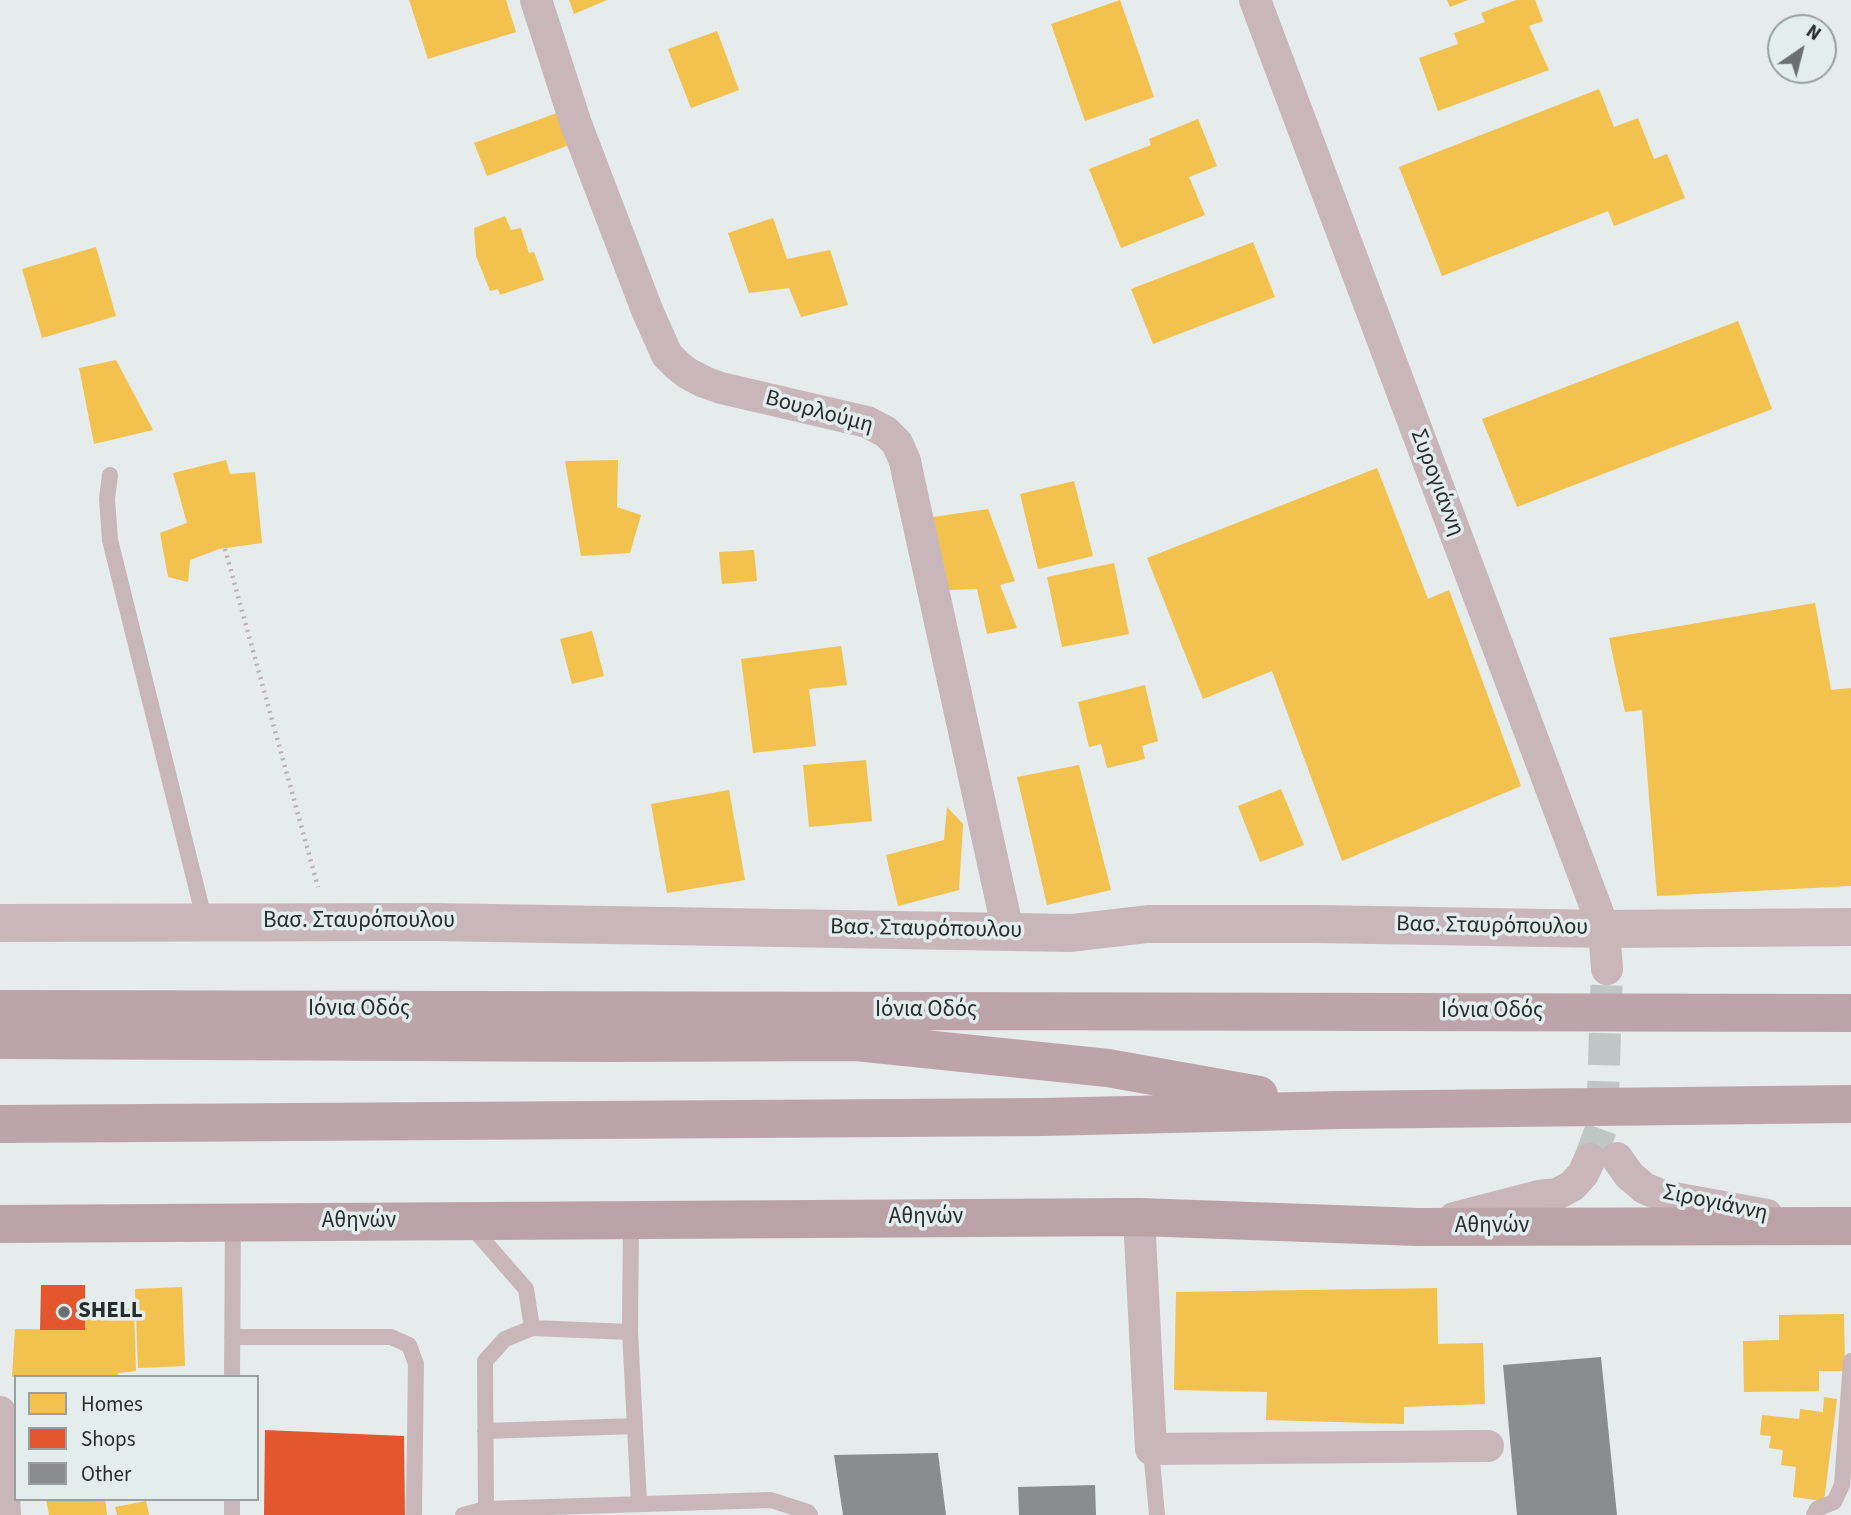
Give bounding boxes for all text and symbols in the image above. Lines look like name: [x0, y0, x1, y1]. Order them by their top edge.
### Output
north arrow: [1767, 14, 1837, 84]
text: N: [1800, 18, 1826, 48]
street label: Βουρλούμη: [762, 385, 876, 441]
street label: Συρογιάννη: [1403, 426, 1469, 540]
street label: Βασ. Σταυρόπουλου: [263, 908, 455, 936]
street label: Βασ. Σταυρόπουλου: [1396, 912, 1588, 942]
street label: Βασ. Σταυρόπουλου: [830, 915, 1022, 945]
street label: Ιόνια Οδός: [308, 996, 410, 1024]
street label: Ιόνια Οδός: [875, 997, 977, 1025]
street label: Ιόνια Οδός: [1441, 998, 1543, 1026]
street label: Σιρογιάννη: [1660, 1179, 1770, 1229]
street label: Αθηνών: [889, 1204, 963, 1232]
street label: Αθηνών: [322, 1208, 396, 1236]
street label: Αθηνών: [1455, 1213, 1529, 1241]
place label: SHELL: [78, 1298, 143, 1326]
marker: SHELL: [56, 1304, 72, 1320]
legend: [14, 1375, 259, 1501]
text: Homes: [81, 1389, 143, 1419]
text: Shops: [81, 1424, 135, 1454]
text: Other: [81, 1459, 131, 1489]

